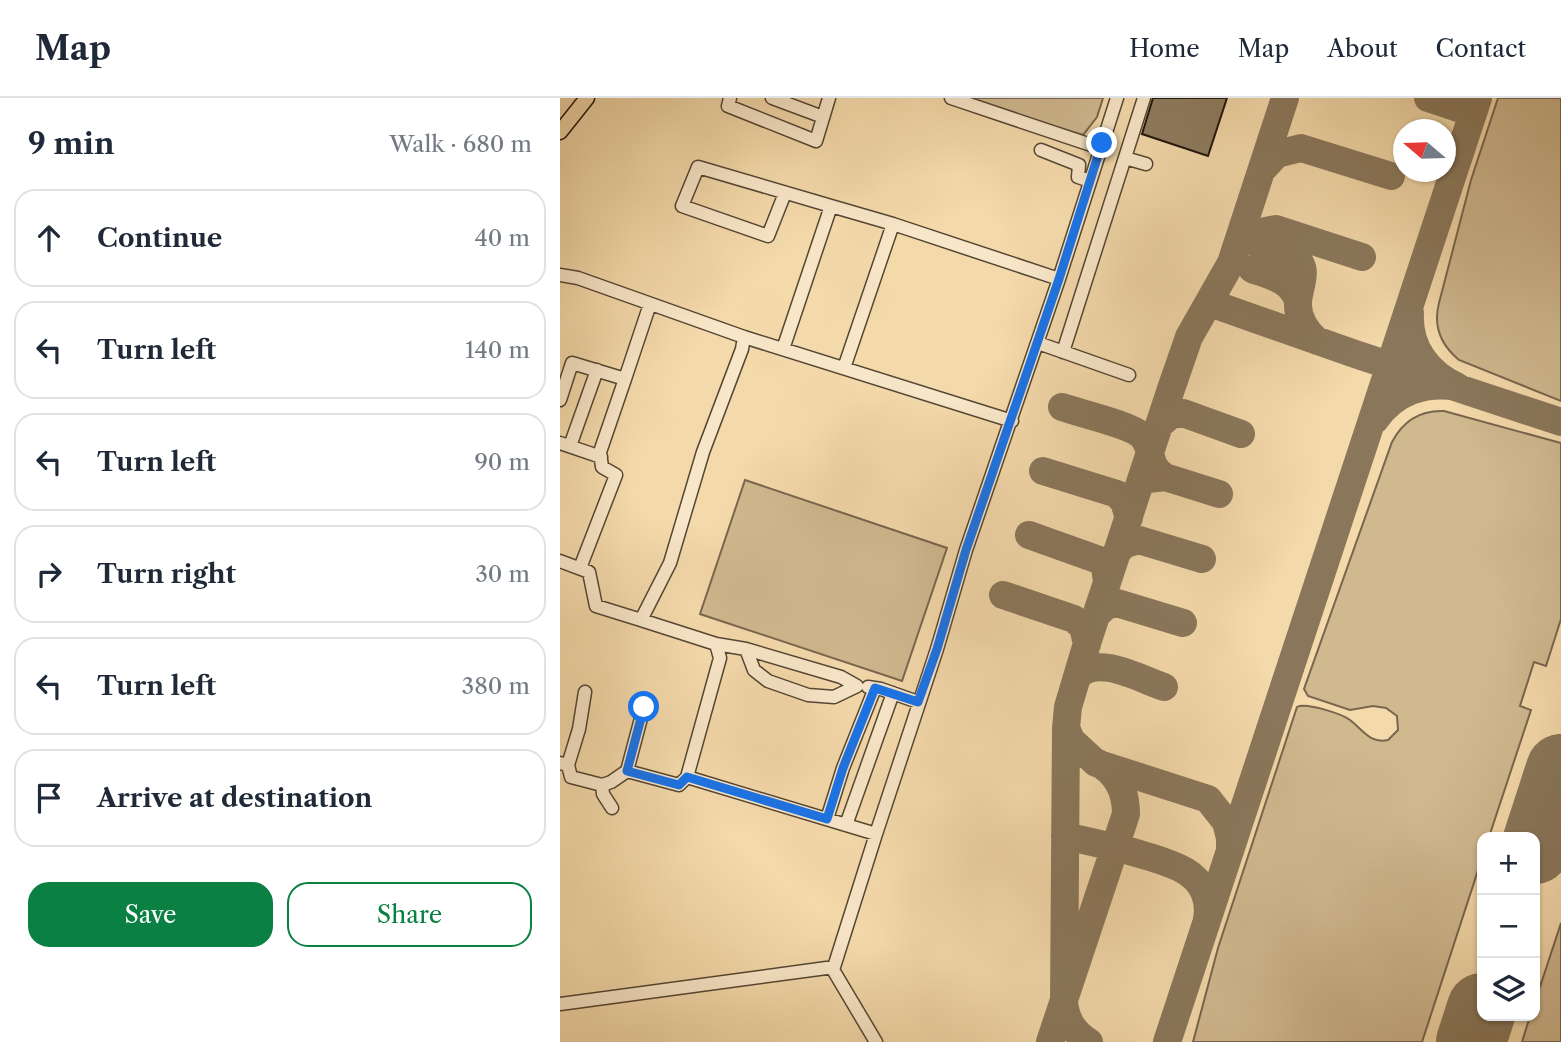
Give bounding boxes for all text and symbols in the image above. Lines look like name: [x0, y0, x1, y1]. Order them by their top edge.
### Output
text: Map: [35, 28, 111, 69]
text: Home: [1129, 34, 1200, 63]
text: Map: [1238, 34, 1289, 63]
text: About: [1327, 34, 1398, 63]
text: Contact: [1436, 34, 1526, 63]
north arrow: [1393, 119, 1456, 182]
text: 9 min: [28, 125, 115, 162]
route end: [1086, 127, 1117, 158]
text: Walk · 680 m: [389, 130, 532, 158]
icon: ahead: [30, 219, 68, 257]
text: Continue: [97, 222, 222, 254]
text: 40 m: [475, 224, 530, 252]
icon: left: [30, 331, 68, 369]
text: Turn left: [97, 334, 216, 366]
text: 140 m: [465, 336, 530, 364]
icon: left: [30, 443, 68, 481]
text: Turn left: [97, 446, 216, 478]
text: 90 m: [474, 448, 530, 476]
icon: right: [30, 555, 68, 593]
text: Turn right: [97, 558, 236, 590]
text: 30 m: [475, 560, 530, 588]
icon: left: [30, 667, 68, 705]
text: Turn left: [97, 670, 216, 702]
text: 380 m: [462, 672, 530, 700]
route start: [628, 691, 659, 722]
icon: arrive: [30, 779, 68, 817]
text: Arrive at destination: [97, 782, 372, 814]
map controls: [1477, 832, 1540, 1021]
button: +: [1477, 832, 1540, 895]
button: Save: [28, 882, 273, 947]
button: Share: [287, 882, 532, 947]
button: −: [1477, 895, 1540, 958]
button: layers: [1477, 958, 1540, 1021]

